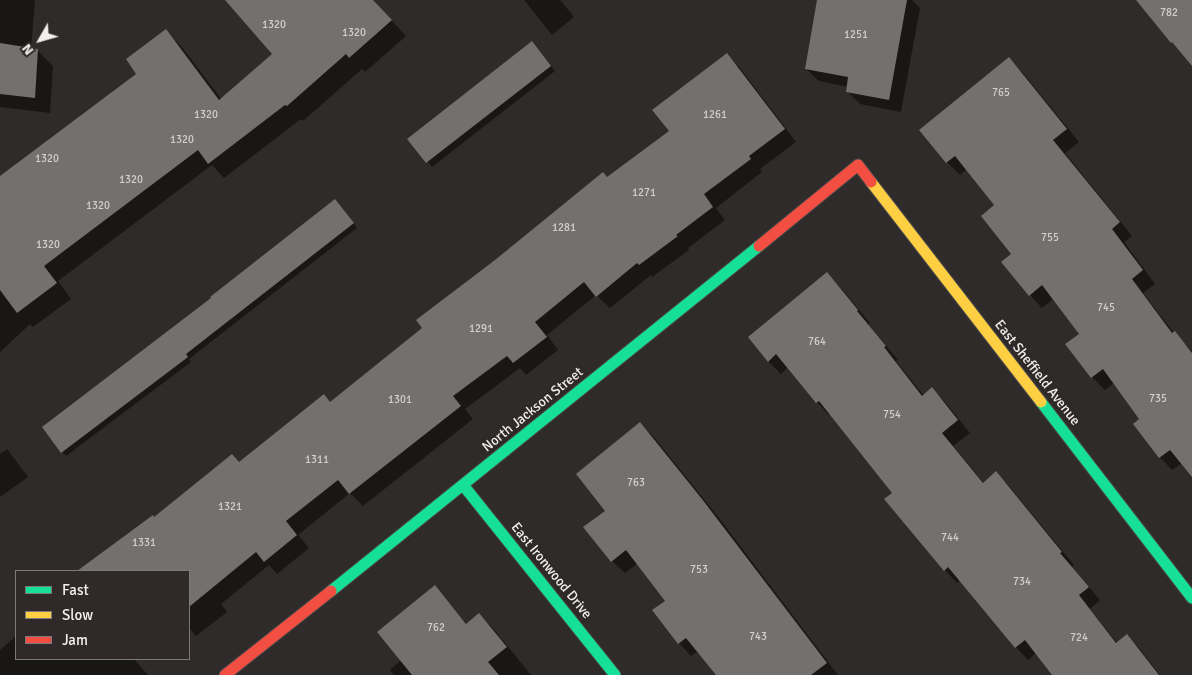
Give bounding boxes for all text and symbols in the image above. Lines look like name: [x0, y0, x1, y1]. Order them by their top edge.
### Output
house number: 782: [1160, 6, 1178, 20]
north arrow: [15, 15, 65, 65]
house number: 1320: [262, 18, 286, 32]
house number: 1320: [342, 26, 366, 40]
house number: 1251: [844, 28, 868, 42]
text: N: [18, 40, 37, 59]
house number: 765: [992, 86, 1010, 100]
house number: 1320: [194, 108, 218, 122]
house number: 1261: [703, 108, 727, 122]
house number: 1320: [170, 133, 194, 147]
house number: 1320: [35, 152, 59, 166]
house number: 1320: [119, 173, 143, 187]
house number: 1271: [632, 186, 656, 200]
house number: 1320: [86, 199, 110, 213]
house number: 1281: [552, 221, 576, 235]
house number: 755: [1041, 231, 1059, 245]
house number: 1320: [36, 238, 60, 252]
house number: 745: [1097, 301, 1115, 315]
street label: East Sheffield Avenue: [991, 317, 1083, 429]
house number: 1291: [469, 322, 493, 336]
house number: 764: [808, 335, 826, 349]
street label: North Jackson Street: [479, 364, 587, 456]
house number: 735: [1149, 392, 1167, 406]
house number: 1301: [388, 393, 412, 407]
house number: 754: [883, 408, 901, 422]
house number: 1311: [305, 453, 329, 467]
house number: 763: [627, 476, 645, 490]
house number: 1321: [218, 500, 242, 514]
street label: East Ironwood Drive: [507, 519, 595, 623]
house number: 744: [941, 531, 959, 545]
house number: 1331: [132, 536, 156, 550]
house number: 753: [690, 563, 708, 577]
legend: [15, 570, 190, 660]
house number: 734: [1013, 575, 1031, 589]
text: Fast: [62, 581, 89, 599]
text: Slow: [62, 606, 93, 624]
house number: 762: [427, 621, 445, 635]
house number: 743: [749, 630, 767, 644]
text: Jam: [62, 631, 88, 649]
house number: 724: [1070, 631, 1088, 645]

